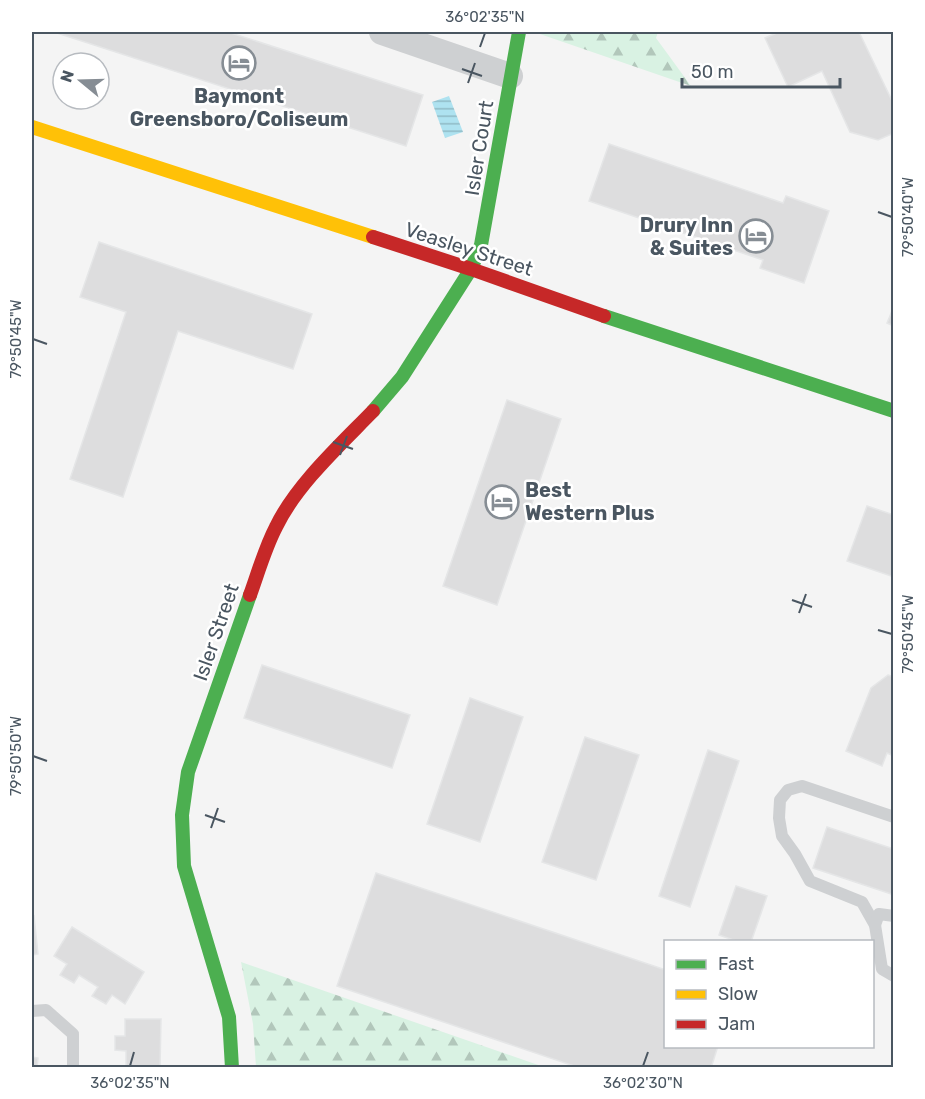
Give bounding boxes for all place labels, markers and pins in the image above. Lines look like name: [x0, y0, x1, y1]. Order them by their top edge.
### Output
hotel icon: Baymont Greensboro/Coliseum: [221, 45, 257, 81]
place label: Baymont Greensboro/Coliseum: [130, 84, 348, 131]
place label: Drury Inn & Suites: [640, 213, 733, 260]
hotel icon: Drury Inn & Suites: [738, 218, 774, 254]
place label: Best Western Plus: [525, 478, 655, 525]
hotel icon: Best Western Plus: [484, 484, 520, 520]

